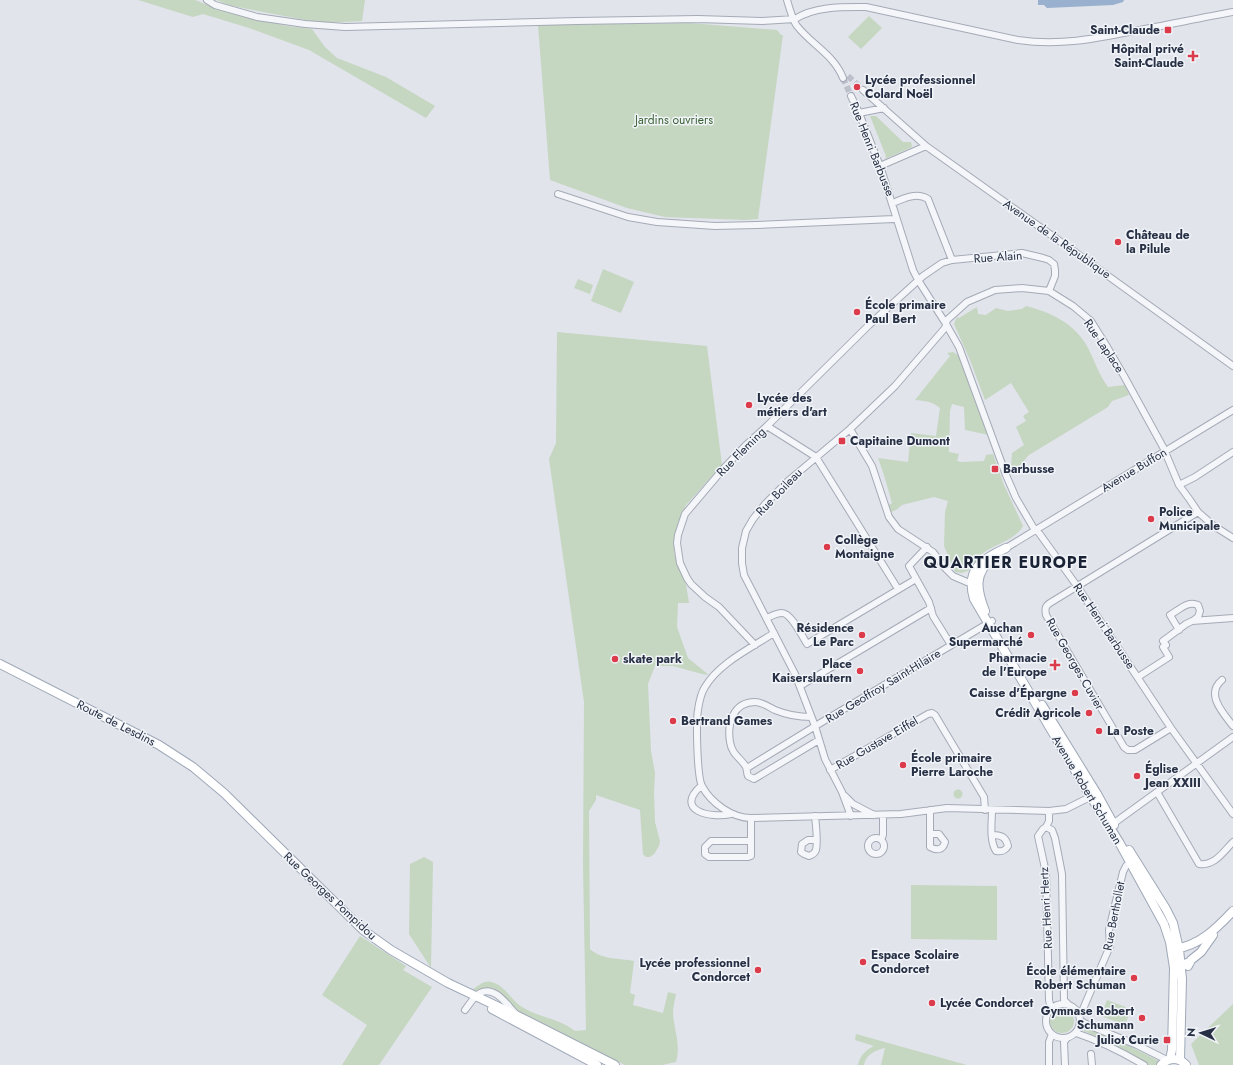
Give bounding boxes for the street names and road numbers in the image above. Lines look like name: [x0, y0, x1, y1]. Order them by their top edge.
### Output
street label: Rue Henri Barbusse: [845, 99, 899, 199]
street label: Avenue de la République: [999, 195, 1115, 283]
street label: Rue Alain: [973, 246, 1023, 268]
street label: Rue Laplace: [1079, 316, 1129, 376]
street label: Rue Fleming: [712, 423, 770, 481]
street label: Avenue Buffon: [1098, 443, 1170, 497]
street label: Rue Boileau: [752, 464, 806, 520]
street label: Rue Henri Barbusse: [1069, 579, 1139, 673]
street label: Rue Georges Cuvier: [1041, 615, 1109, 714]
street label: Rue Geoffroy Saint-Hilaire: [822, 644, 944, 728]
street label: Route de Lesdins: [73, 695, 159, 751]
street label: Rue Gustave Eiffel: [833, 712, 921, 774]
street label: Avenue Robert Schuman: [1047, 732, 1127, 848]
street label: Rue Georges Pompidou: [279, 848, 381, 944]
street label: Rue Henri Hertz: [1035, 866, 1057, 949]
street label: Rue Berthollet: [1098, 880, 1130, 952]

